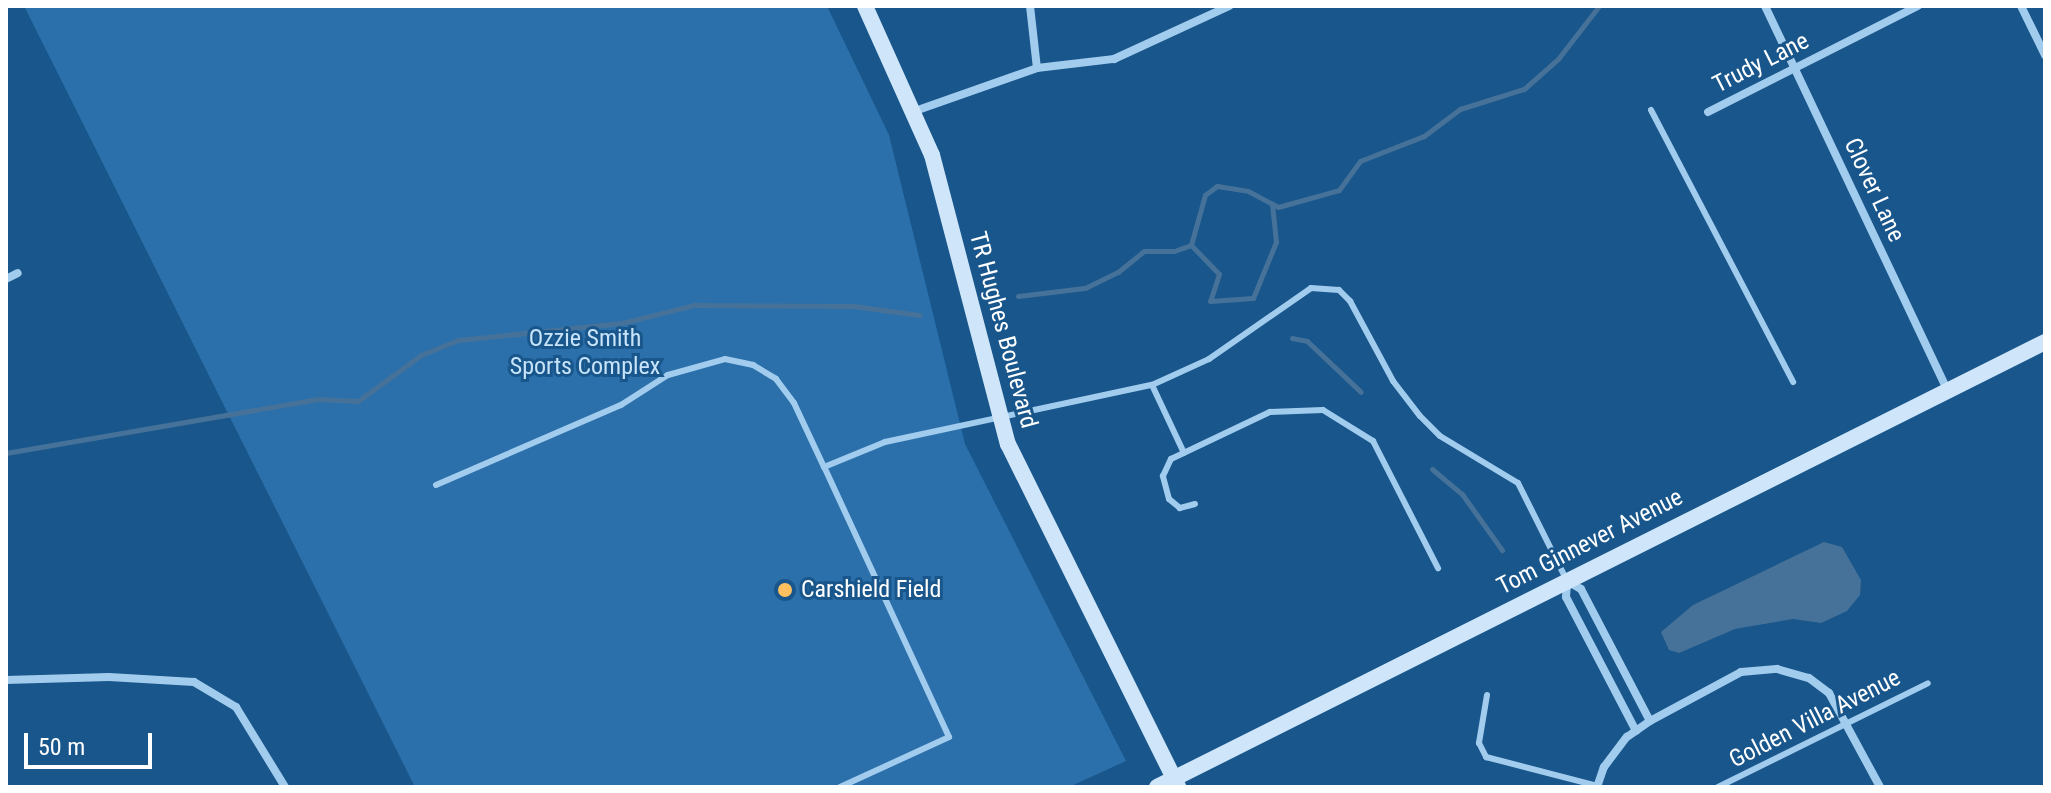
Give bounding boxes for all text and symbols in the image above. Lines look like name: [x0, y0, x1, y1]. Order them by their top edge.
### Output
street label: Trudy Lane: [1708, 27, 1814, 99]
street label: Clover Lane: [1838, 134, 1910, 246]
street label: TR Hughes Boulevard: [963, 229, 1043, 431]
park label: Ozzie Smith Sports Complex: [510, 325, 660, 381]
street label: Tom Ginnever Avenue: [1492, 483, 1688, 601]
place label: Carshield Field: [801, 576, 941, 604]
marker: Carshield Field: [776, 581, 794, 599]
street label: Golden Villa Avenue: [1725, 663, 1905, 775]
scale bar: [28, 717, 156, 767]
text: 50 m: [38, 733, 85, 761]

